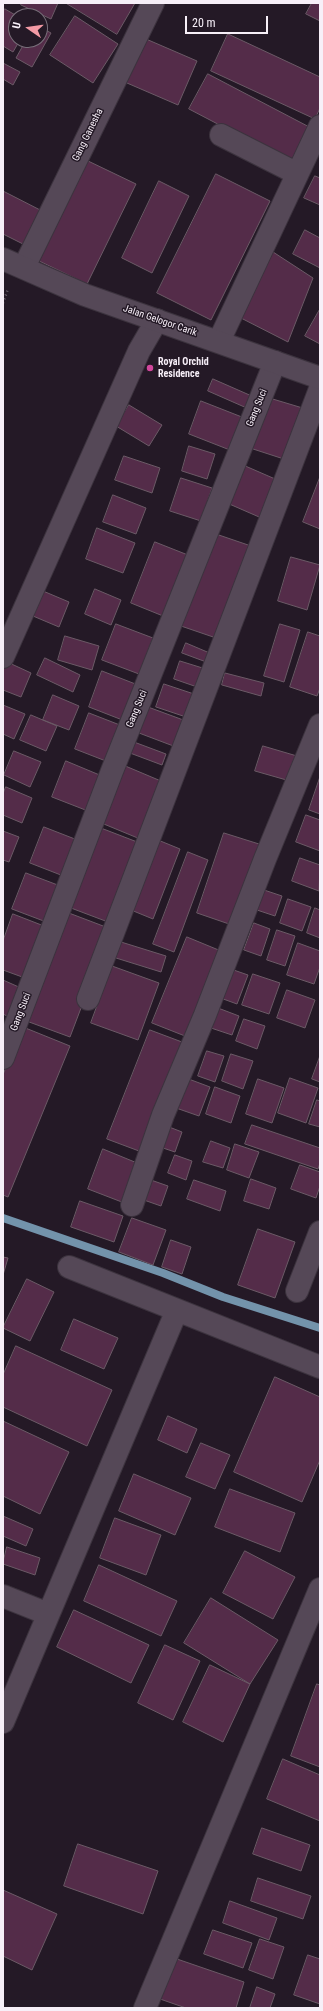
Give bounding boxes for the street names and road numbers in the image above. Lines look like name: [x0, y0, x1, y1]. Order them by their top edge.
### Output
street label: Gang Ganesha: [70, 107, 106, 163]
street label: Jalan Gelogor Carik: [121, 303, 199, 339]
street label: Gang Suci: [244, 387, 270, 429]
street label: Gang Suci: [124, 688, 150, 730]
street label: Gang Suci: [8, 991, 34, 1033]

